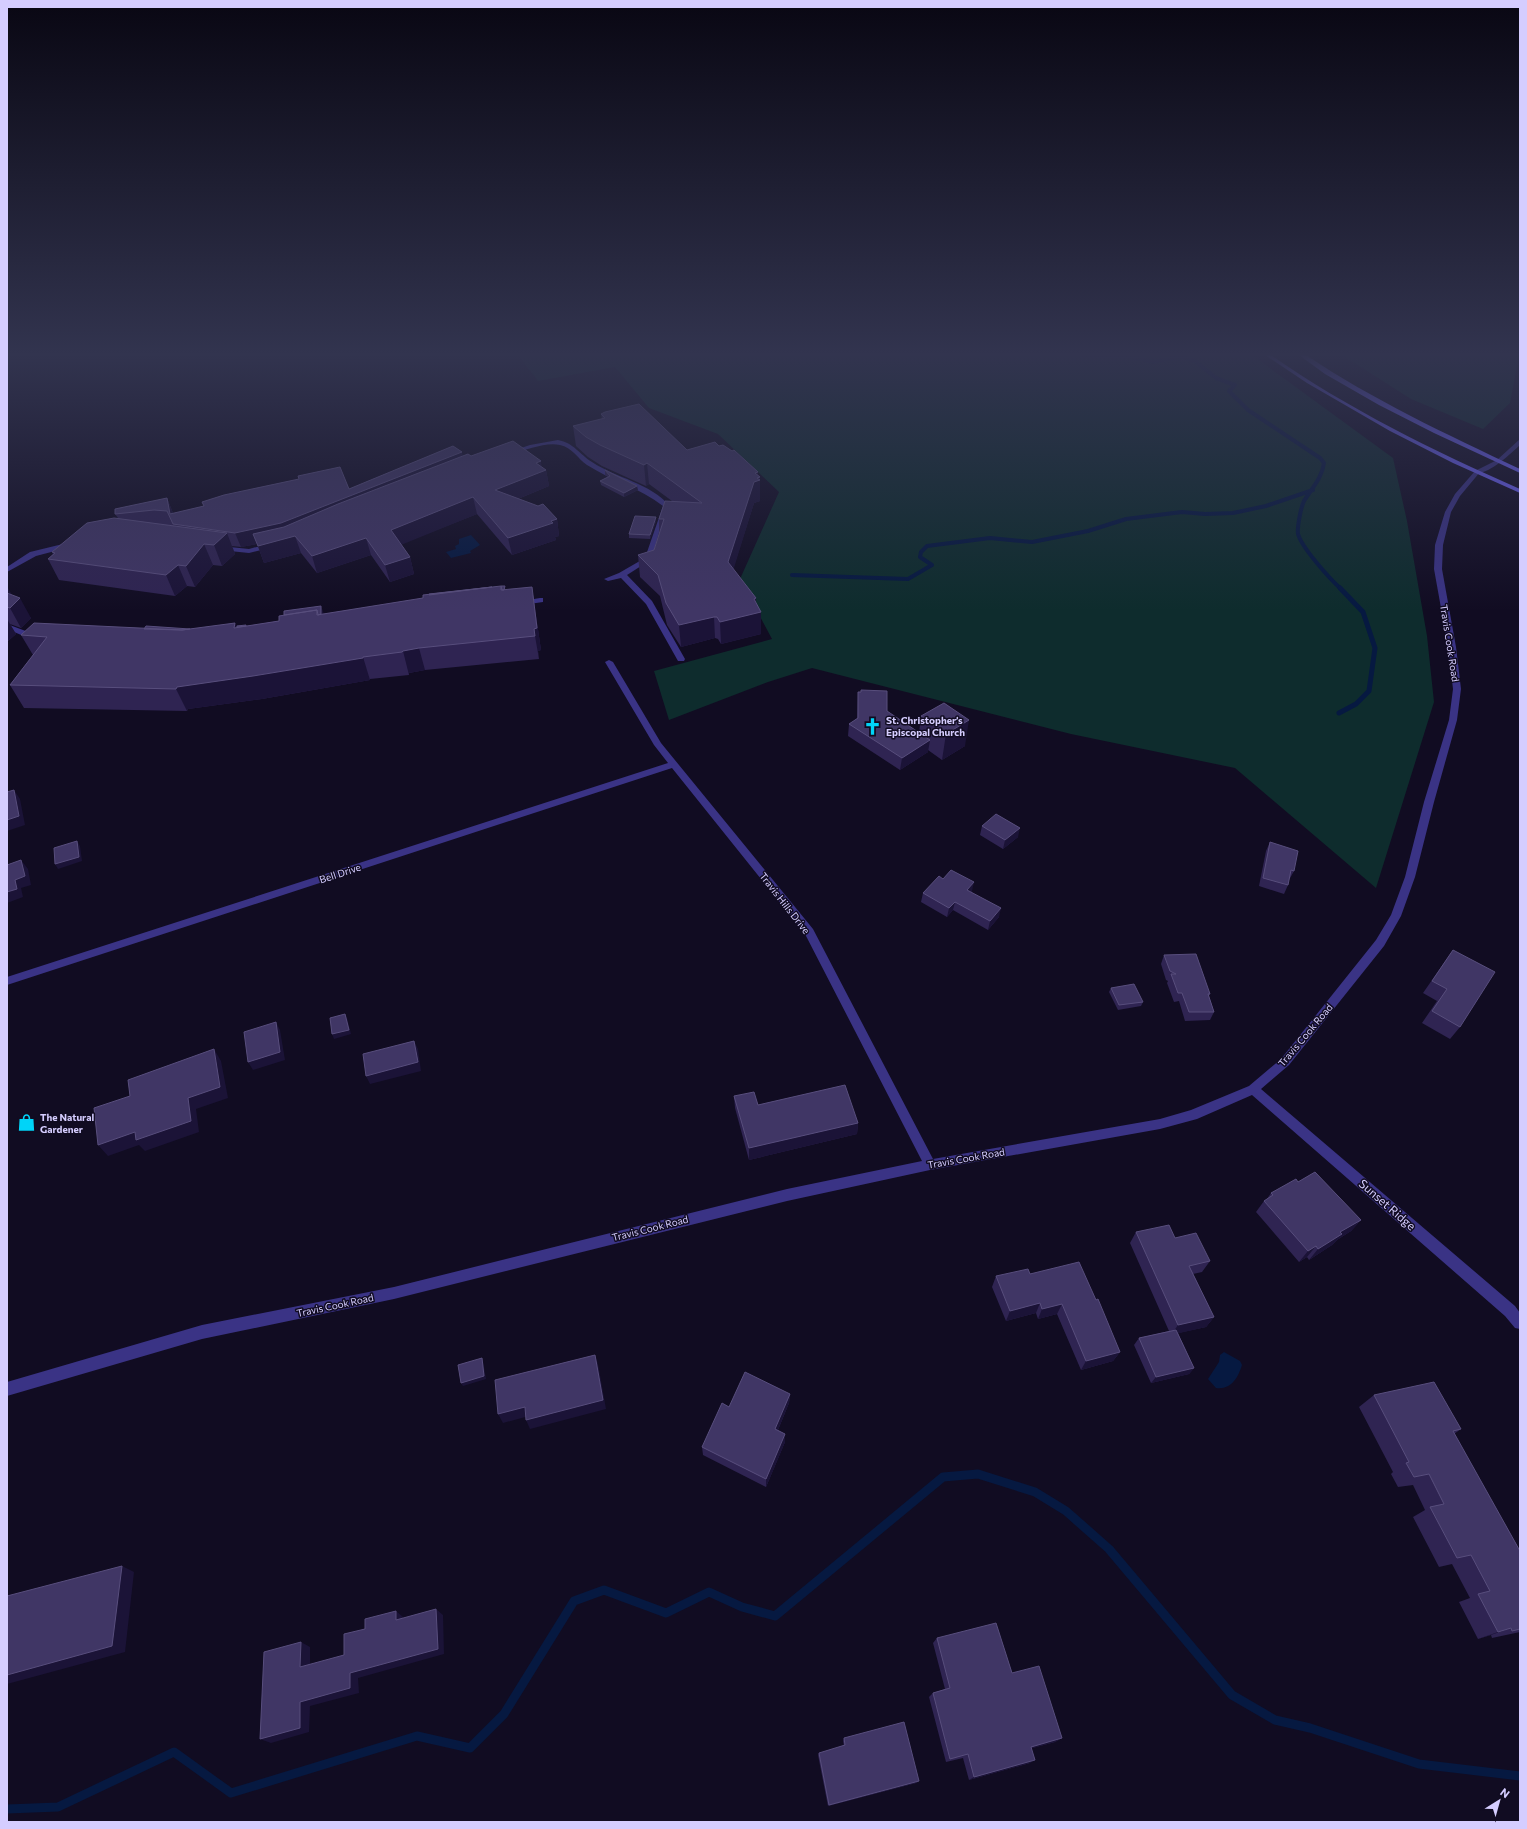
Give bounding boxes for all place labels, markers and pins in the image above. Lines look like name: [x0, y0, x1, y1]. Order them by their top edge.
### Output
place label: St. Christopher’s Episcopal Church: [886, 714, 965, 738]
church icon: St. Christopher’s Episcopal Church: [863, 716, 883, 736]
place label: The Natural Gardener: [40, 1111, 94, 1135]
shop icon: The Natural Gardener: [17, 1113, 37, 1133]

